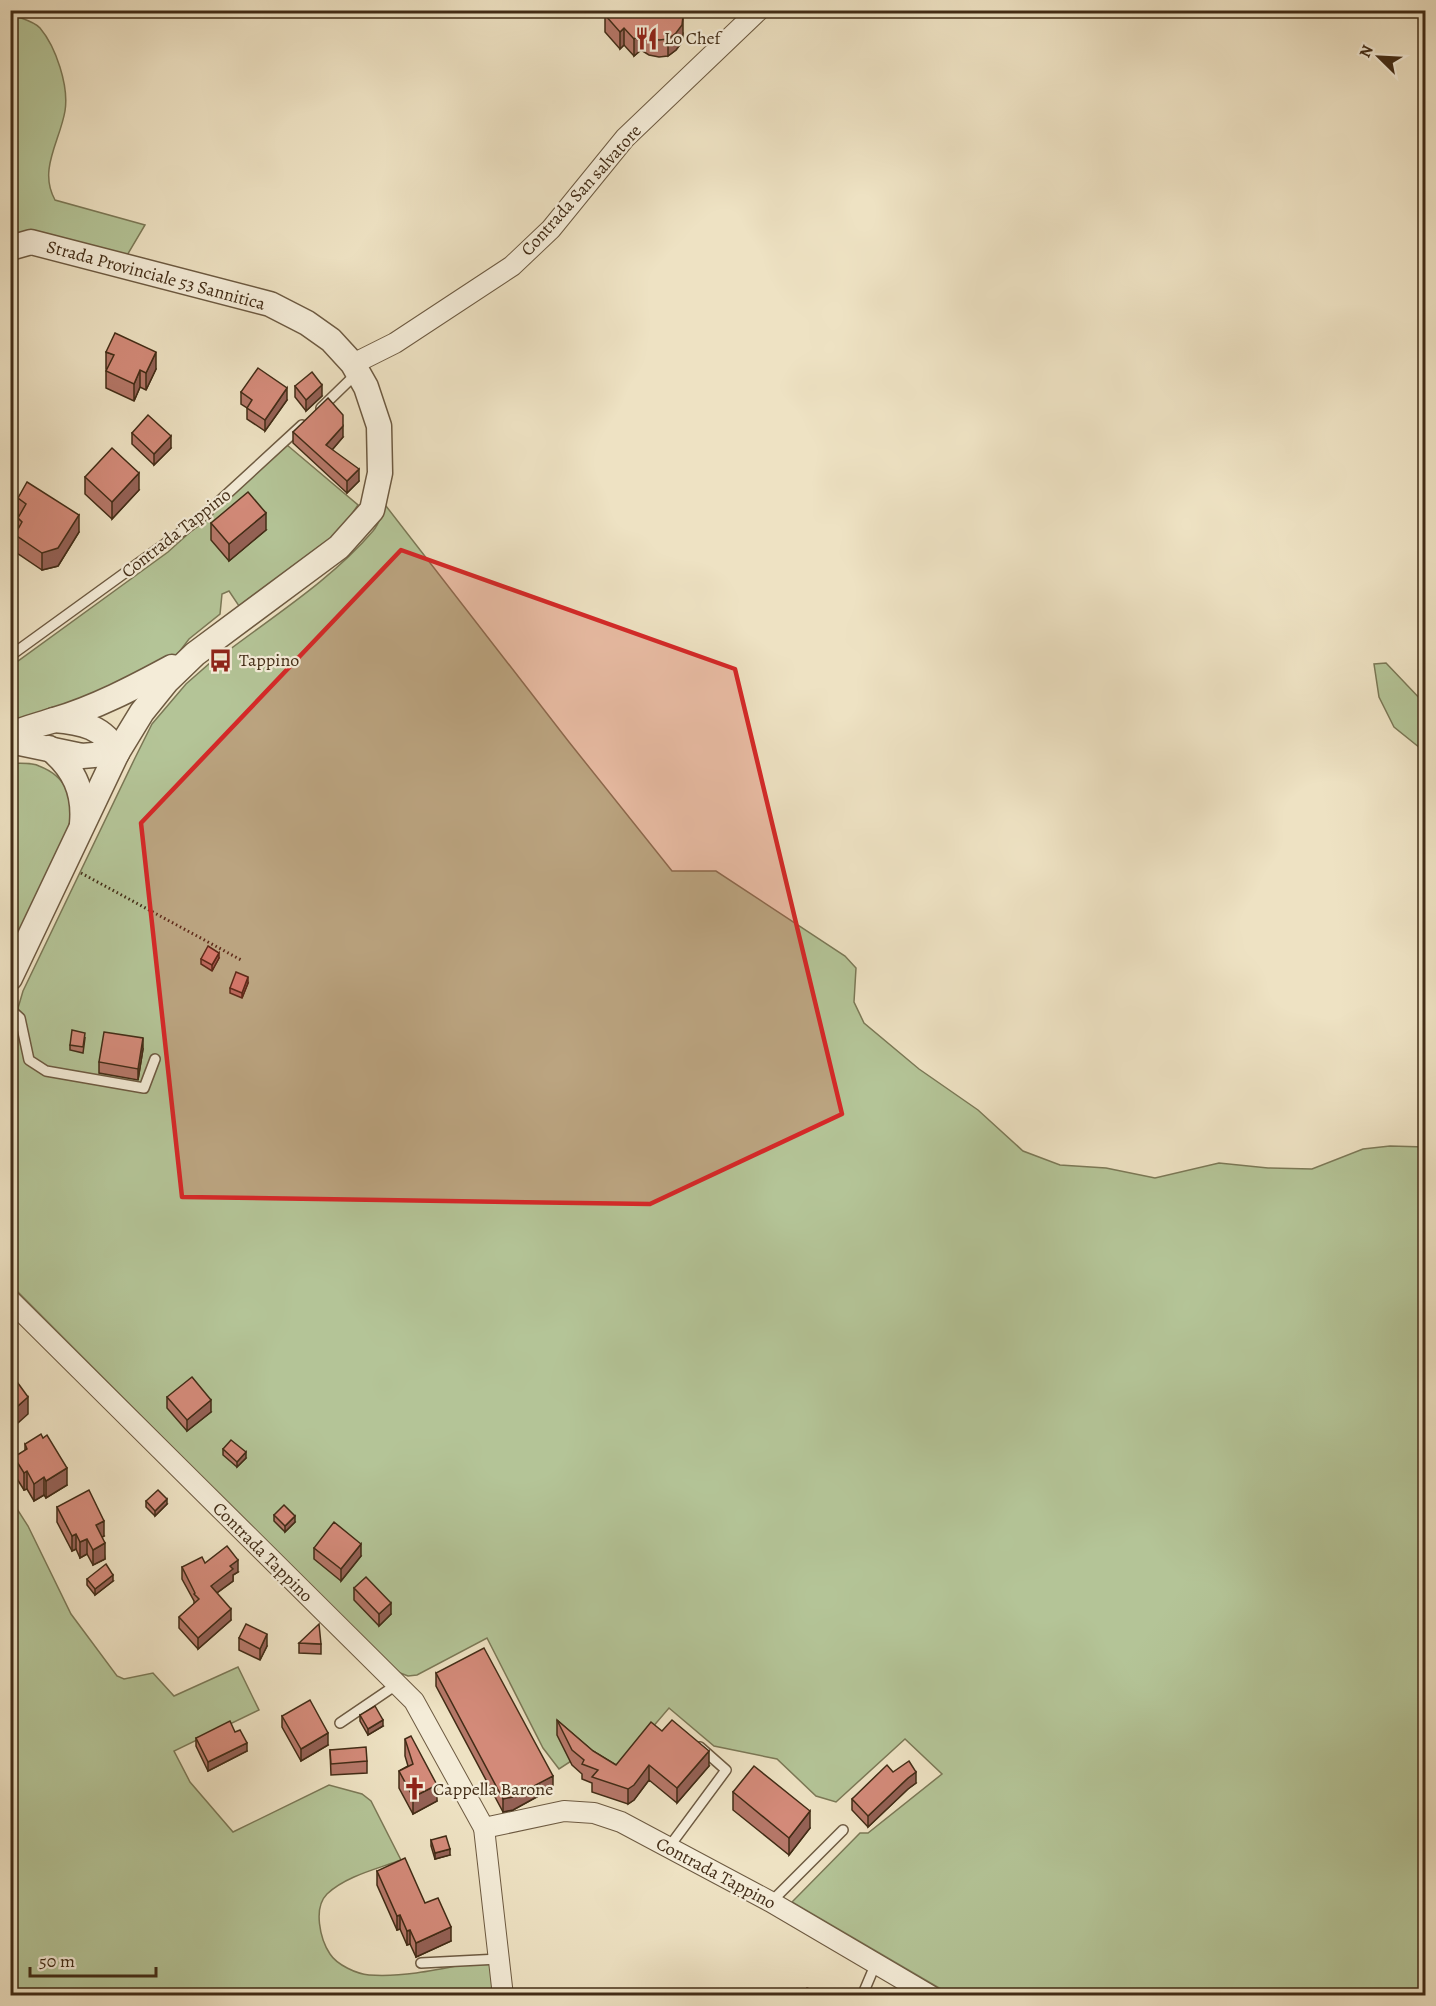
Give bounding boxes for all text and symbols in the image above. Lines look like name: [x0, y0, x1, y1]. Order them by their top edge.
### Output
restaurant icon: Lo Chef: [633, 25, 659, 51]
place label: Lo Chef: [664, 26, 724, 50]
north arrow: [1349, 27, 1409, 87]
text: N: [1354, 41, 1379, 61]
street label: Contrada San salvatore: [515, 119, 647, 261]
street label: Strada Provinciale 53 Sannitica: [44, 234, 269, 316]
street label: Contrada Tappino: [116, 483, 236, 583]
bus stop icon: Tappino: [208, 647, 234, 673]
place label: Tappino: [239, 648, 299, 672]
street label: Contrada Tappino: [208, 1497, 318, 1607]
church icon: Cappella Barone: [402, 1776, 428, 1802]
place label: Cappella Barone: [433, 1777, 553, 1801]
street label: Contrada Tappino: [652, 1831, 780, 1915]
scale bar: [30, 1940, 156, 1978]
text: 50 m: [39, 1949, 75, 1973]

